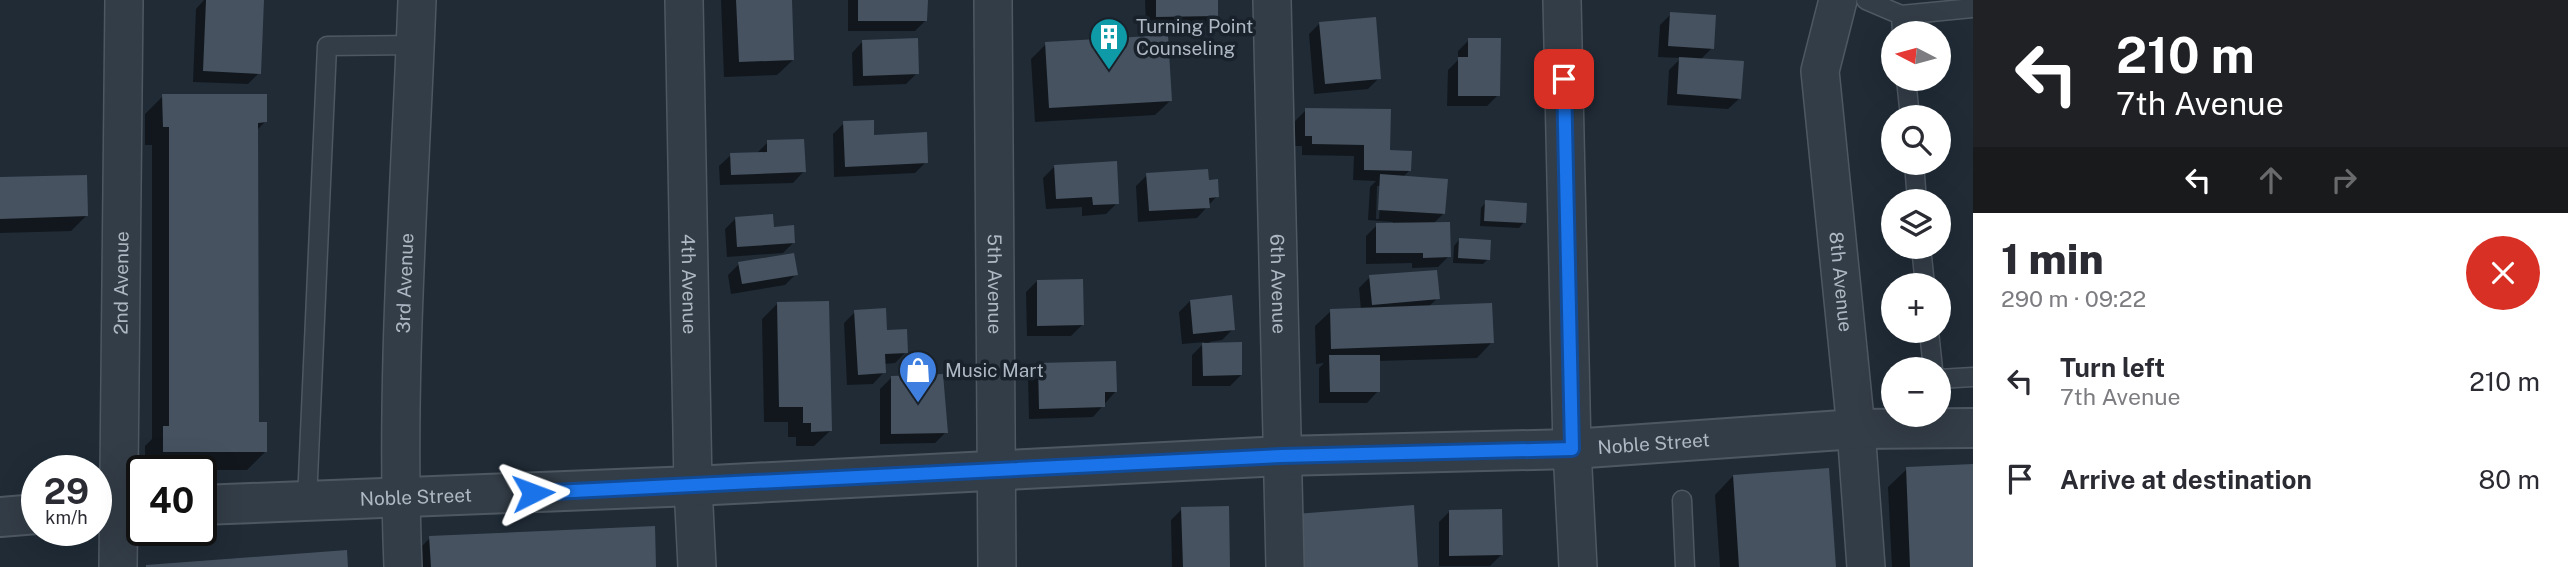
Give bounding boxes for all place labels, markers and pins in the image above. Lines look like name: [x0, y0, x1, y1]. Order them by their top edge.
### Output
place label: Turning Point Counseling: [1136, 15, 1253, 59]
building icon: Turning Point Counseling: [1088, 16, 1130, 71]
pin: [1534, 49, 1594, 109]
shop icon: Music Mart: [897, 349, 939, 404]
place label: Music Mart: [945, 359, 1044, 381]

